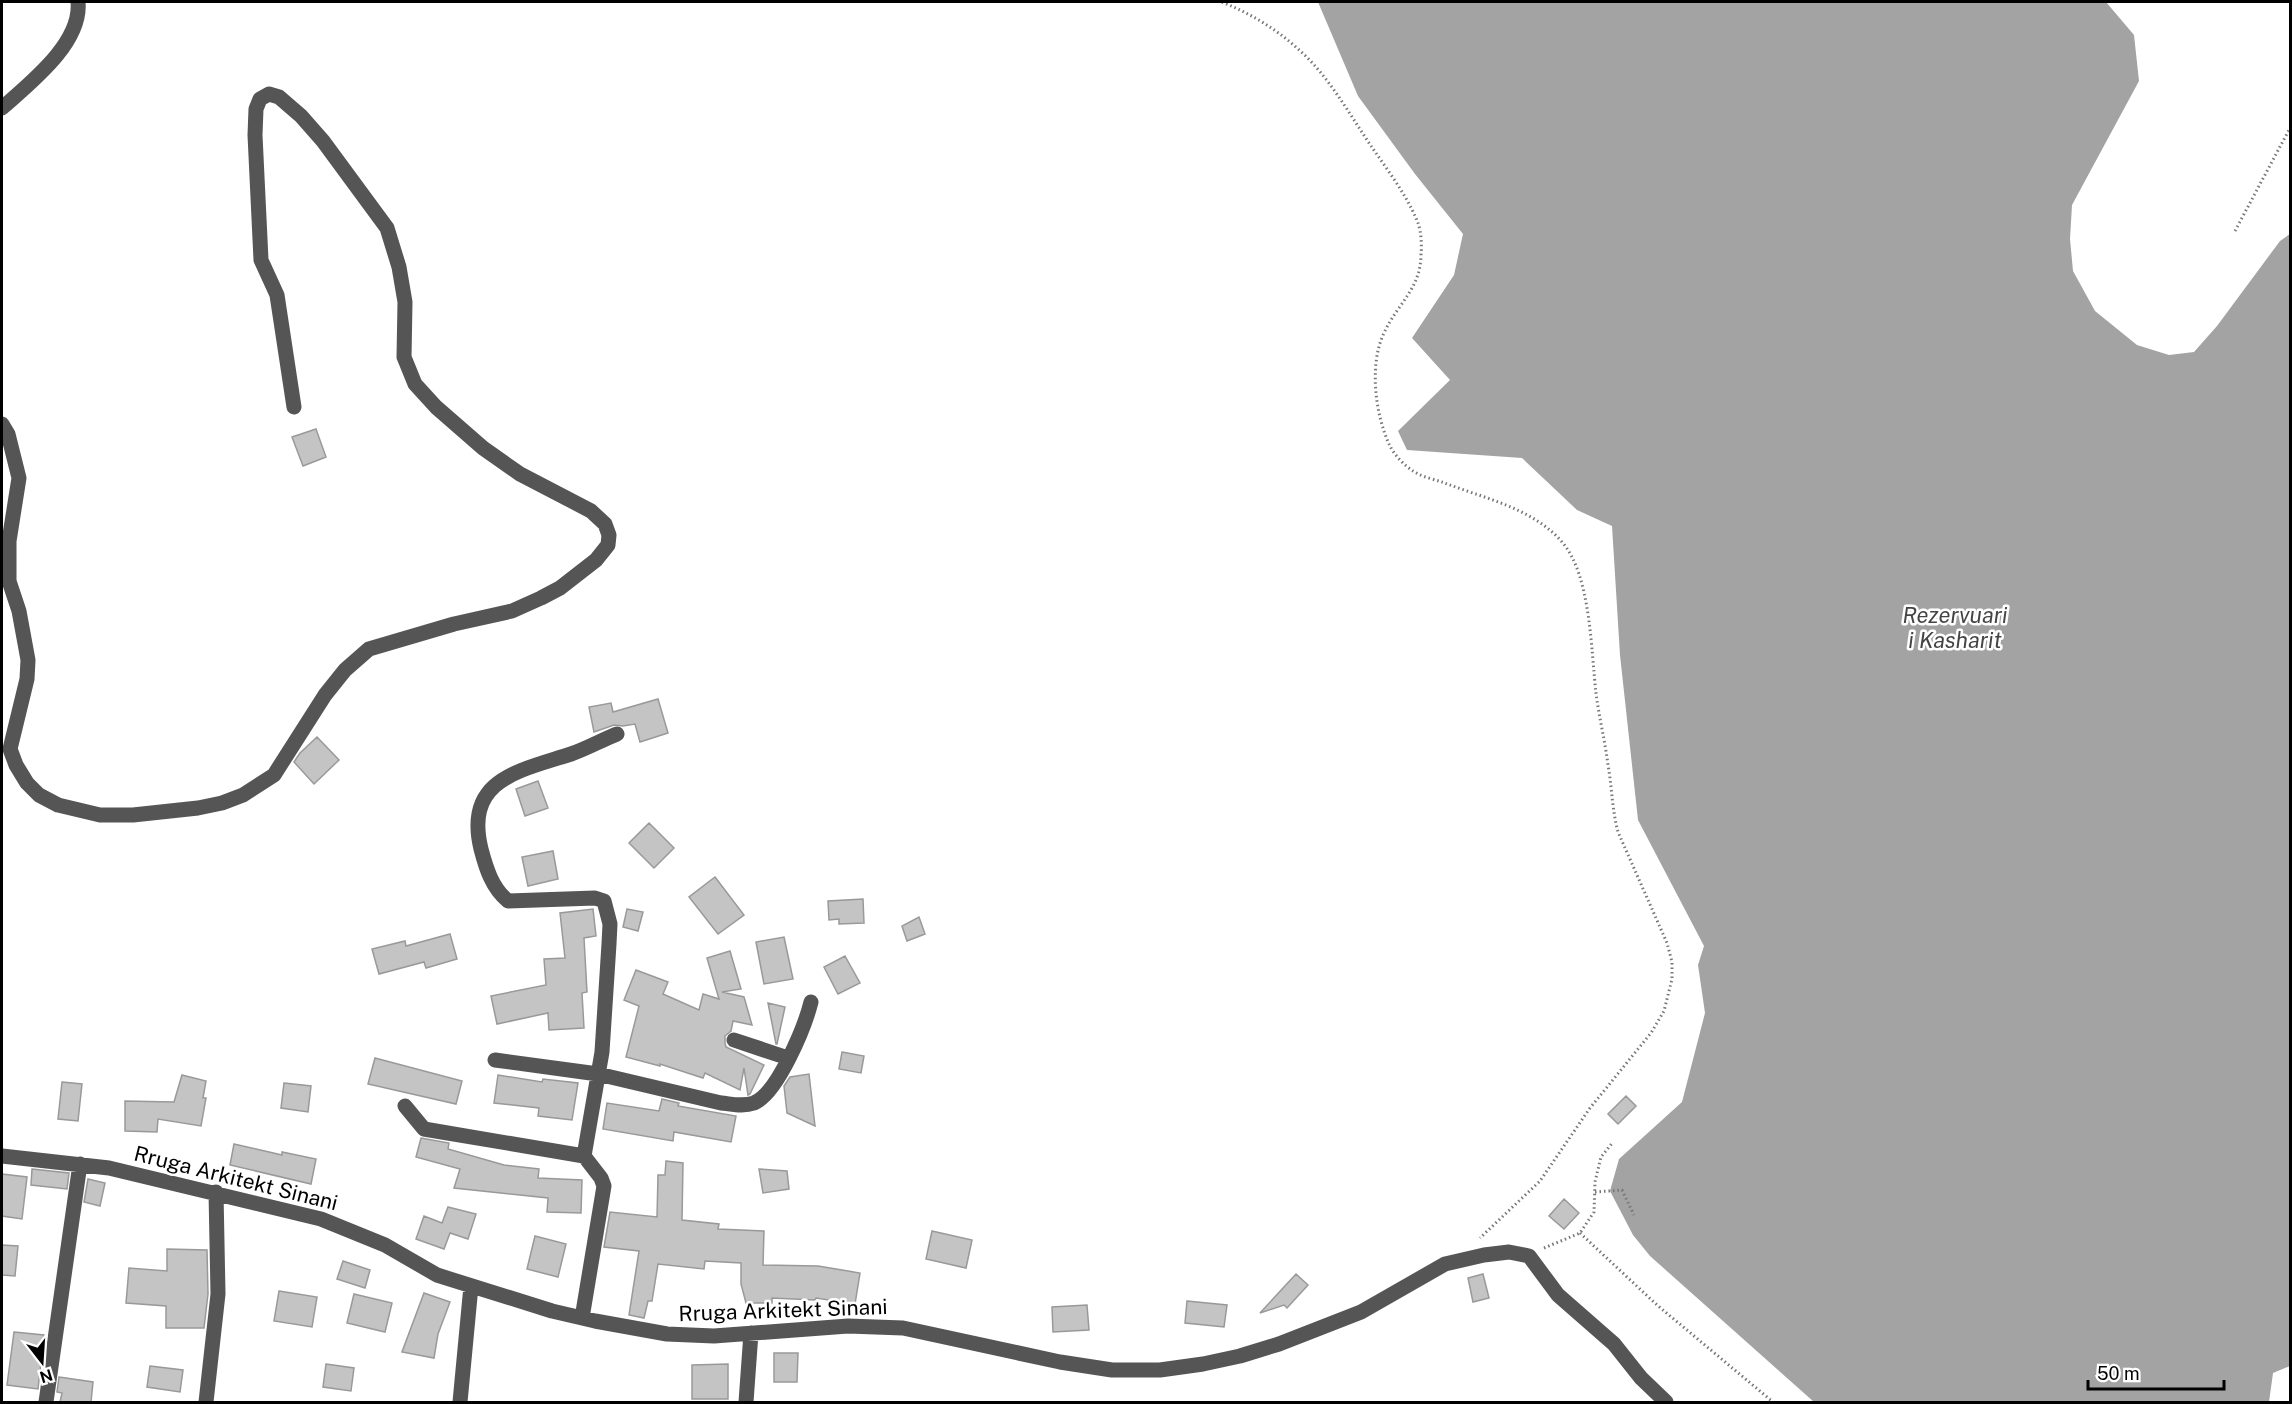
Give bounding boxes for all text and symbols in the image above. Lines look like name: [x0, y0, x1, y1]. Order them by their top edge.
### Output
water label: Rezervuari i Kasharit: [1903, 602, 2008, 653]
street label: Rruga Arkitekt Sinani: [132, 1141, 340, 1215]
street label: Rruga Arkitekt Sinani: [678, 1294, 888, 1326]
north arrow: [12, 1332, 72, 1392]
scale bar: [2088, 1353, 2224, 1391]
text: 50 m: [2097, 1363, 2140, 1384]
text: N: [37, 1365, 55, 1387]

